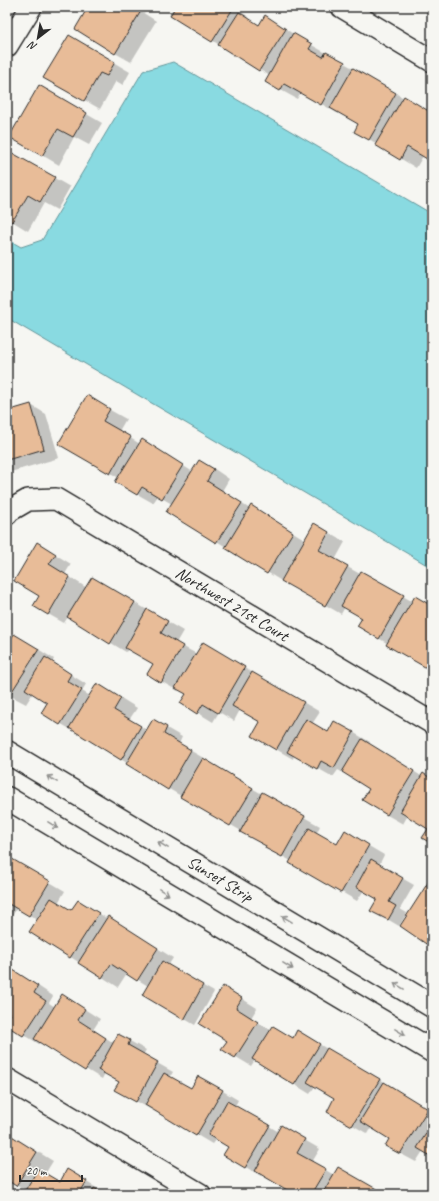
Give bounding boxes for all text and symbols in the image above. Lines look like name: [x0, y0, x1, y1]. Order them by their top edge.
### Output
north arrow: [18, 18, 58, 58]
text: N: [24, 38, 39, 54]
street label: Northwest 21st Court: [172, 562, 294, 647]
one-way arrow: [46, 774, 58, 782]
one-way arrow: [47, 822, 59, 830]
one-way arrow: [157, 841, 169, 849]
street label: Sunset Strip: [183, 851, 258, 908]
one-way arrow: [158, 888, 170, 896]
one-way arrow: [281, 915, 293, 923]
one-way arrow: [282, 962, 294, 970]
one-way arrow: [394, 982, 405, 990]
one-way arrow: [394, 1028, 405, 1036]
scale bar: [20, 1157, 82, 1183]
text: 20 m: [26, 1163, 48, 1179]

